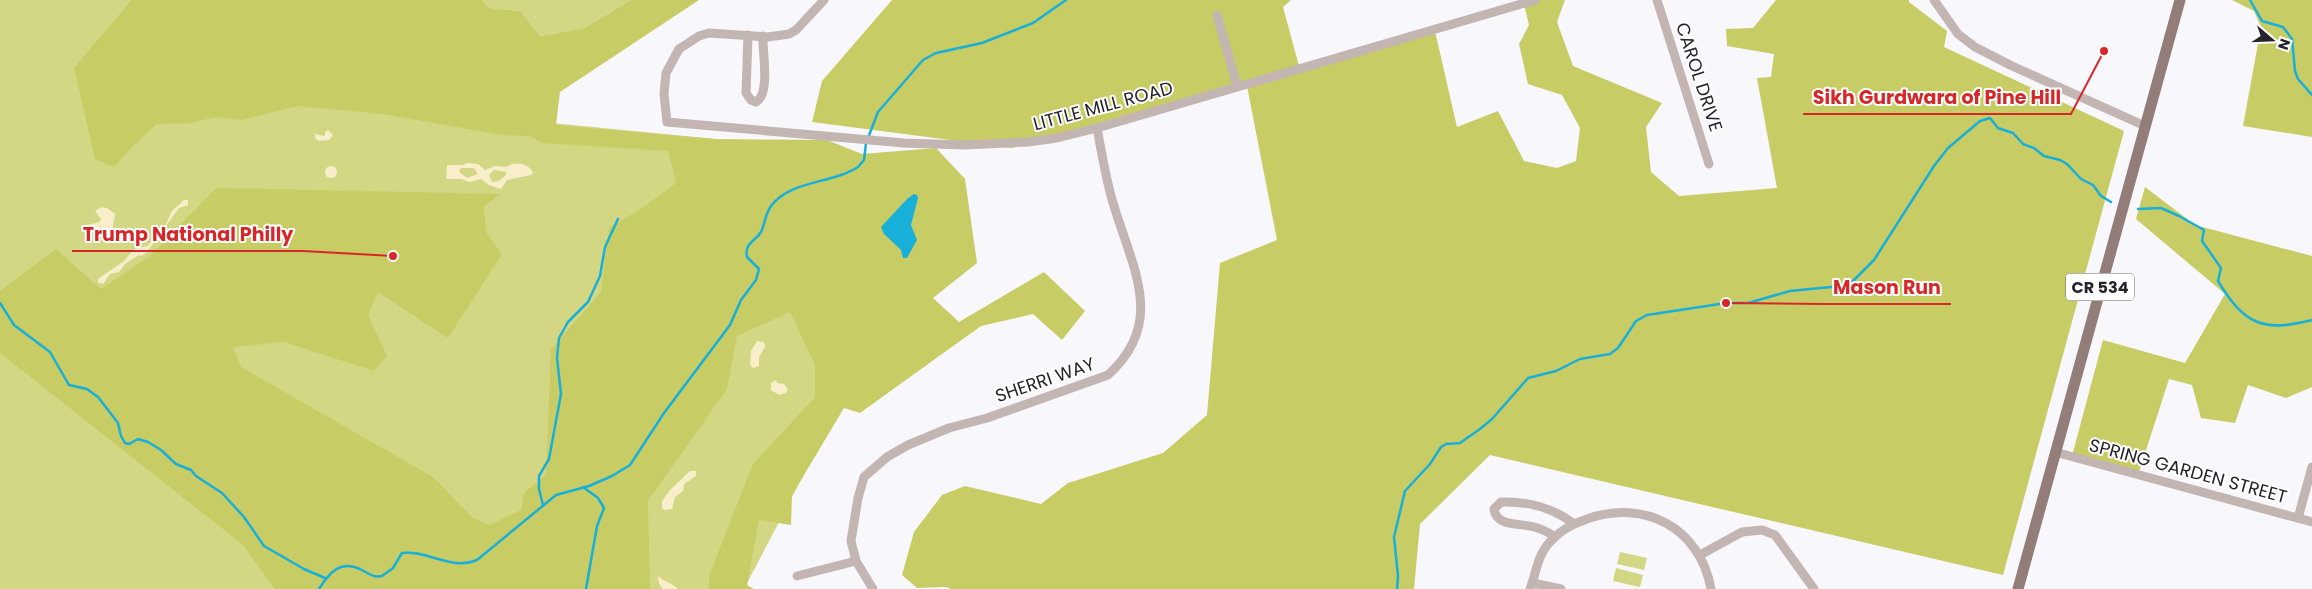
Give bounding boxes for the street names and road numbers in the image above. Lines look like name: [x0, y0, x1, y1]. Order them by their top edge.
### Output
street label: CAROL DRIVE: [1670, 19, 1729, 135]
street label: LITTLE MILL ROAD: [1030, 75, 1176, 136]
road number: CR 534: [2066, 274, 2134, 300]
street label: SHERRI WAY: [992, 351, 1098, 408]
street label: SPRING GARDEN STREET: [2086, 432, 2290, 509]

